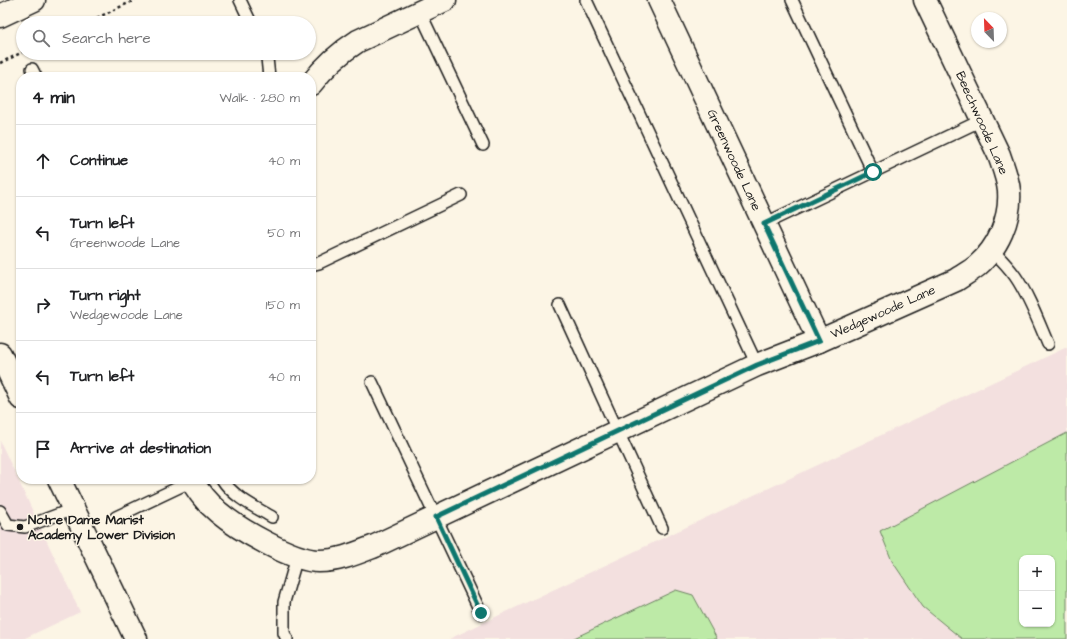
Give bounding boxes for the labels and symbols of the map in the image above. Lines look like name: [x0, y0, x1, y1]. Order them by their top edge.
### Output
north arrow: [971, 12, 1007, 48]
street label: Beechwoode Lane: [951, 69, 1013, 177]
street label: Greenwoode Lane: [703, 106, 765, 214]
route start: [864, 163, 882, 181]
street label: Wedgewoode Lane: [828, 281, 939, 344]
place label: Notre Dame Marist Academy Lower Division: [28, 511, 175, 545]
marker: Notre Dame Marist Academy Lower Division: [15, 522, 25, 532]
route end: [472, 604, 490, 622]

